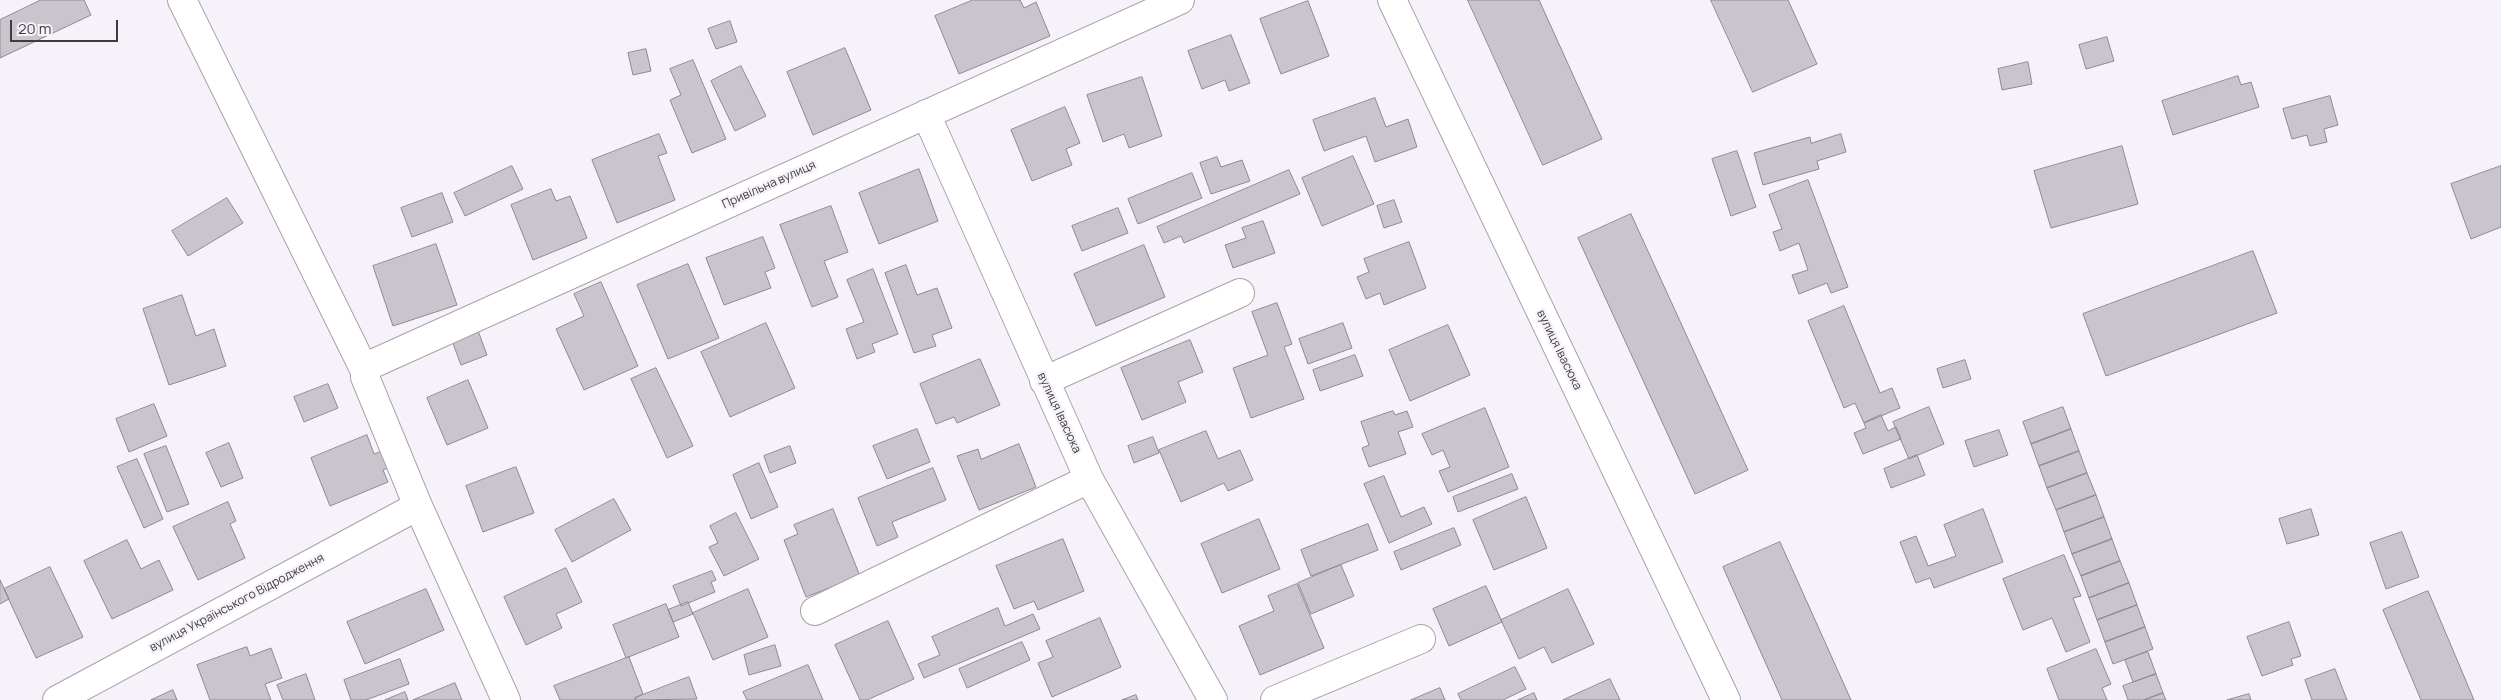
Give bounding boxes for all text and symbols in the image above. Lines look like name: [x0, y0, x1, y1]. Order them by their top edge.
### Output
scale bar: [12, 10, 120, 42]
text: 20 m: [18, 18, 51, 39]
street label: Привільна вулиця: [720, 158, 818, 212]
street label: вулиця Івасюка: [1533, 308, 1585, 392]
street label: вулиця Івасюка: [1034, 370, 1084, 456]
street label: вулиця Українського Відродження: [147, 551, 327, 655]

